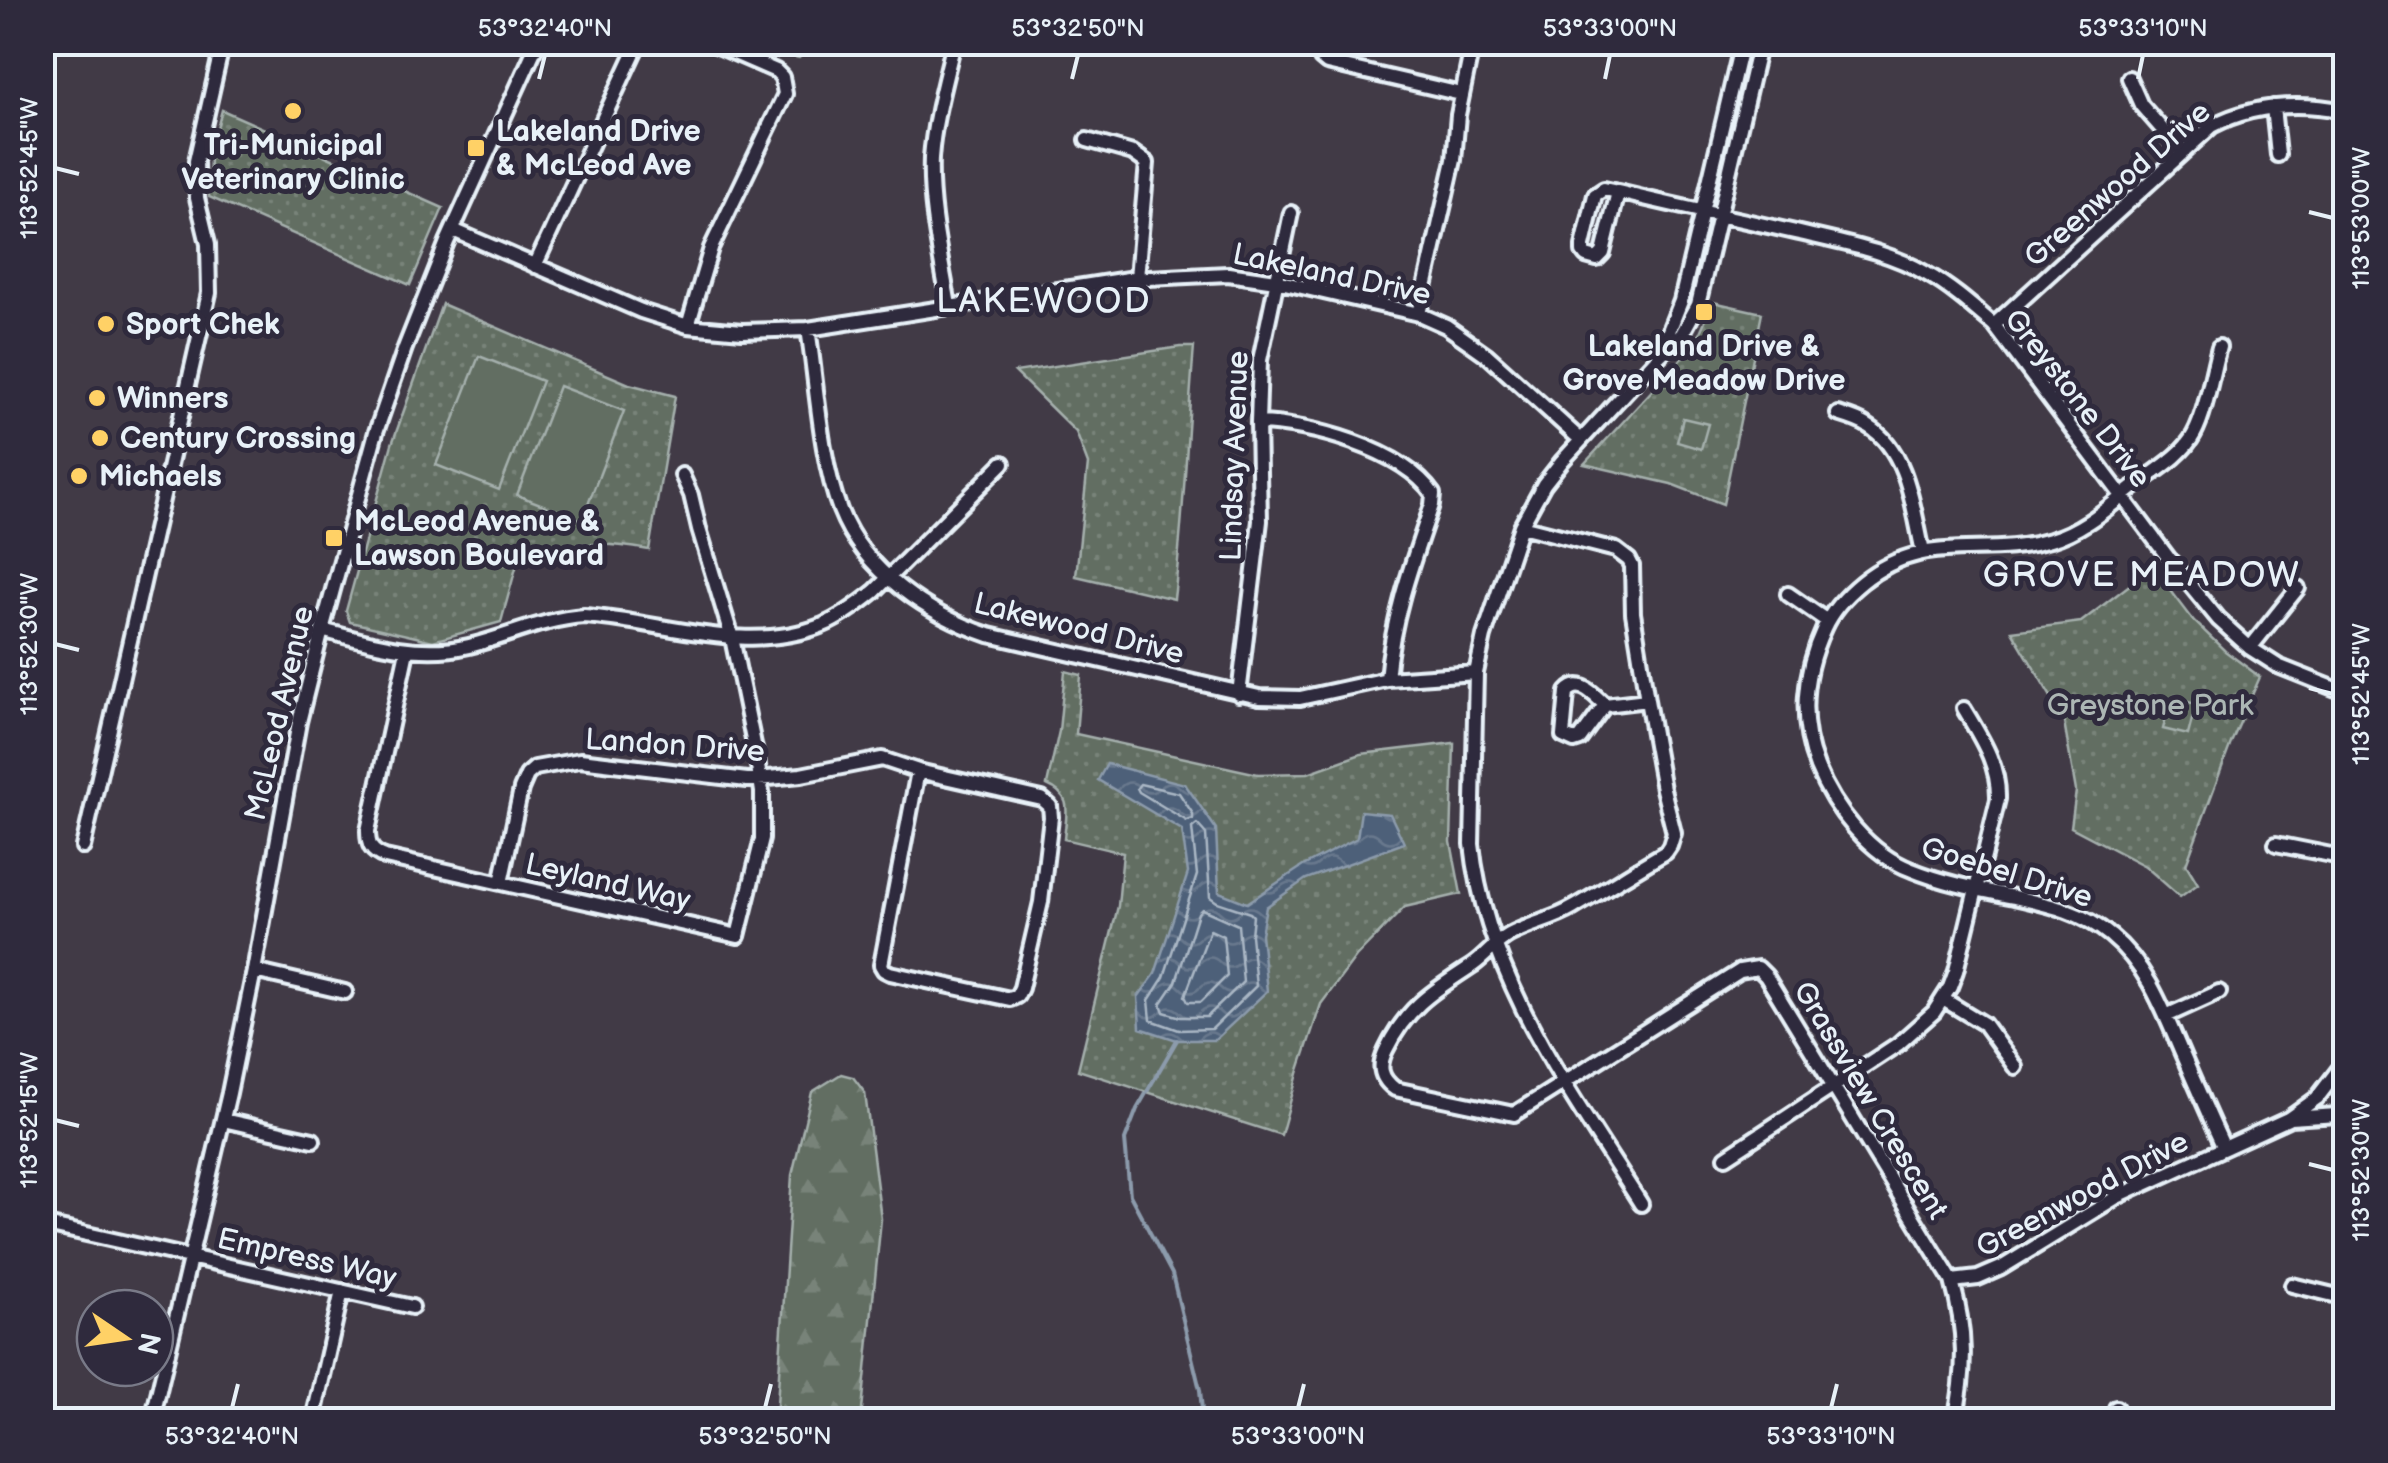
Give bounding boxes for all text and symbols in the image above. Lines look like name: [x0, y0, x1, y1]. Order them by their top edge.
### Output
text: 53°32'40"N: [478, 13, 612, 44]
text: 53°32'50"N: [1011, 13, 1145, 44]
text: 53°33'00"N: [1543, 13, 1677, 44]
text: 53°33'10"N: [2078, 13, 2208, 44]
street label: Greenwood Drive: [2017, 94, 2218, 275]
text: 113°52'45"W: [14, 97, 45, 239]
marker: Tri-Municipal Veterinary Clinic: [282, 100, 304, 122]
place label: Lakeland Drive & McLeod Ave: [496, 114, 701, 184]
place label: Tri-Municipal Veterinary Clinic: [181, 128, 405, 198]
marker: Lakeland Drive & McLeod Ave: [465, 137, 487, 159]
text: 113°53'00"W: [2346, 147, 2377, 289]
street label: Lakeland Drive: [1229, 236, 1434, 314]
district label: LAKEWOOD: [936, 280, 1152, 323]
marker: Lakeland Drive & Grove Meadow Drive: [1693, 301, 1715, 323]
street label: Greystone Drive: [1996, 302, 2158, 495]
place label: Sport Chek: [126, 307, 280, 343]
marker: Sport Chek: [95, 313, 117, 335]
place label: Lakeland Drive & Grove Meadow Drive: [1563, 329, 1845, 399]
street label: Lindsay Avenue: [1213, 350, 1257, 562]
place label: Winners: [117, 381, 228, 417]
marker: Winners: [86, 387, 108, 409]
place label: Century Crossing: [120, 421, 356, 457]
marker: Century Crossing: [89, 427, 111, 449]
place label: Michaels: [99, 459, 222, 495]
marker: Michaels: [68, 465, 90, 487]
place label: McLeod Avenue & Lawson Boulevard: [354, 504, 604, 574]
marker: McLeod Avenue & Lawson Boulevard: [323, 527, 345, 549]
district label: GROVE MEADOW: [1983, 554, 2301, 597]
text: 113°52'30"W: [14, 572, 45, 715]
street label: Lakewood Drive: [970, 585, 1187, 672]
street label: McLeod Avenue: [238, 602, 322, 824]
text: 113°52'45"W: [2346, 623, 2377, 765]
park label: Greystone Park: [2047, 688, 2254, 724]
street label: Landon Drive: [584, 722, 766, 770]
street label: Goebel Drive: [1917, 830, 2097, 916]
street label: Leyland Way: [522, 847, 694, 920]
street label: Grassview Crescent: [1785, 975, 1955, 1226]
text: 113°52'15"W: [14, 1052, 45, 1188]
text: 113°52'30"W: [2346, 1098, 2377, 1241]
street label: Greenwood Drive: [1970, 1124, 2195, 1266]
street label: Empress Way: [214, 1221, 400, 1297]
north arrow: [75, 1288, 175, 1388]
text: N: [129, 1329, 166, 1357]
text: 53°32'40"N: [165, 1421, 299, 1452]
text: 53°32'50"N: [698, 1421, 832, 1452]
text: 53°33'00"N: [1231, 1421, 1365, 1452]
text: 53°33'10"N: [1766, 1421, 1896, 1452]

